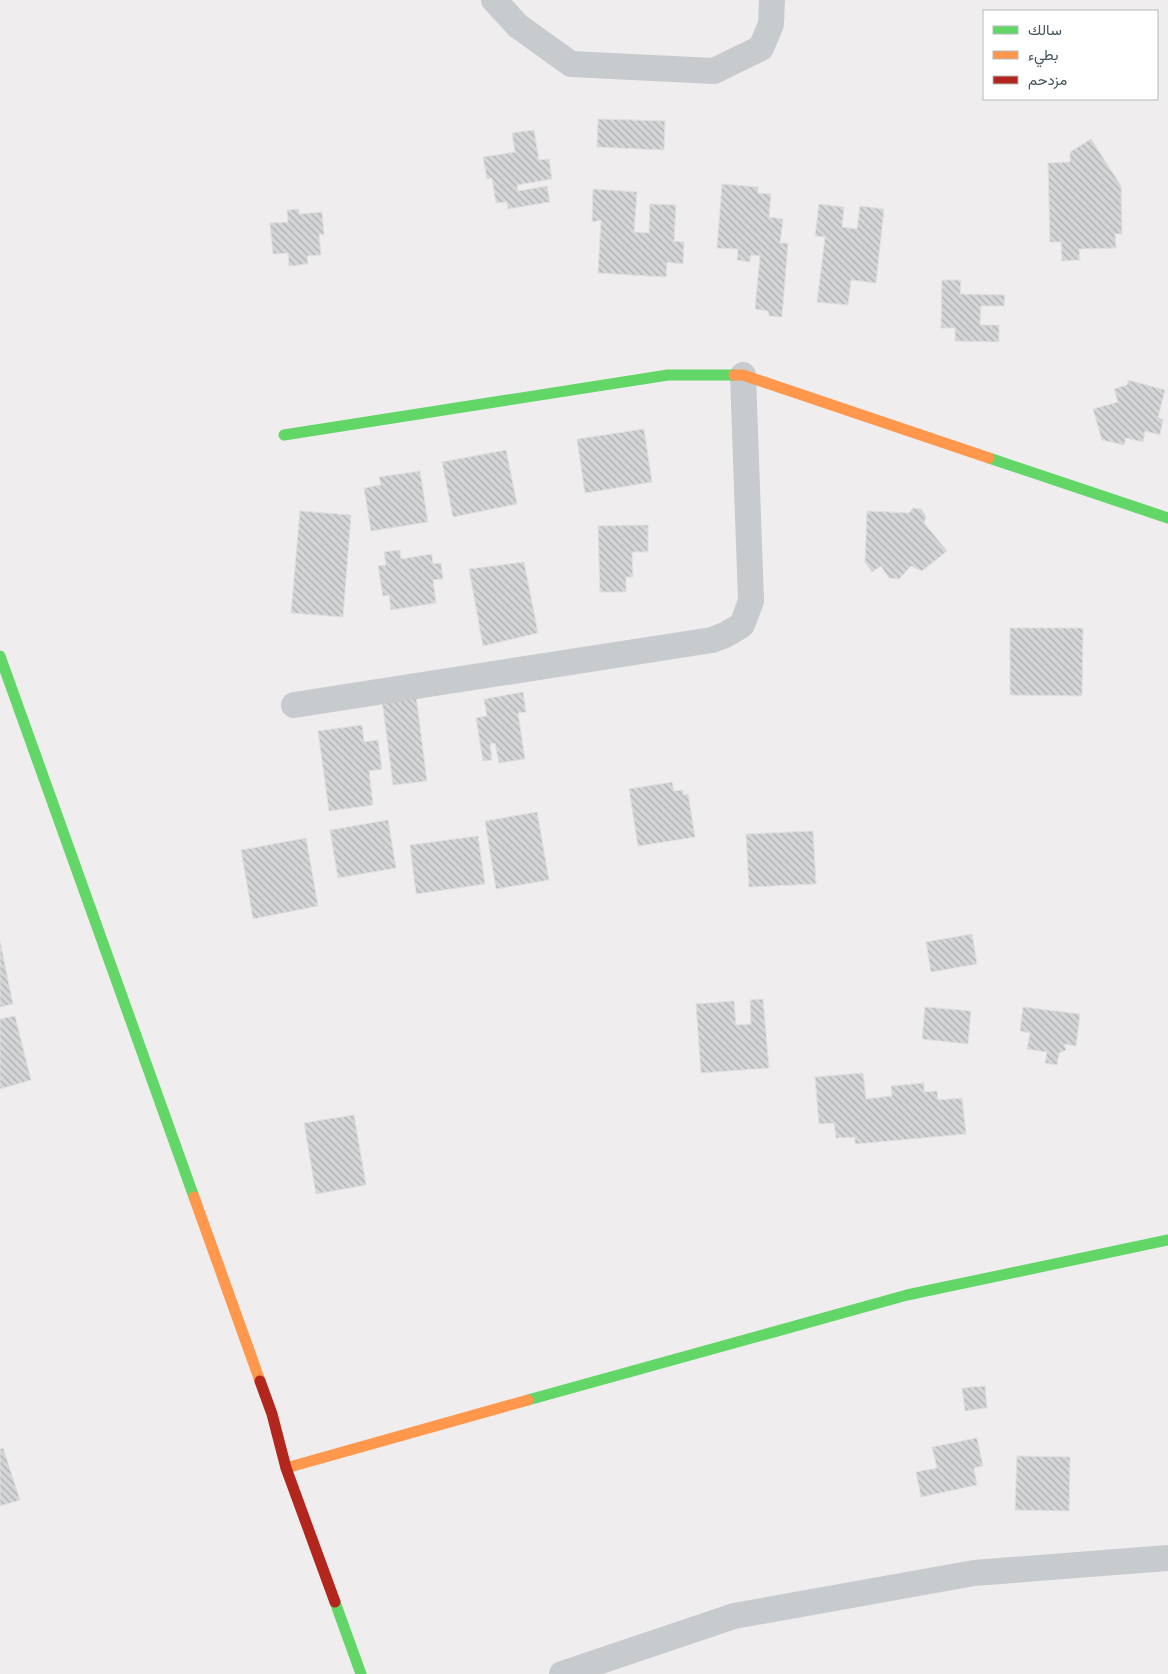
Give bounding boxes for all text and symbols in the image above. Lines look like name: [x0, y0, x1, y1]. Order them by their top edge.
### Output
legend: [983, 10, 1158, 100]
text: سالك: [1028, 21, 1062, 38]
text: بطيء: [1028, 46, 1058, 68]
text: مزدحم: [1028, 71, 1067, 90]

